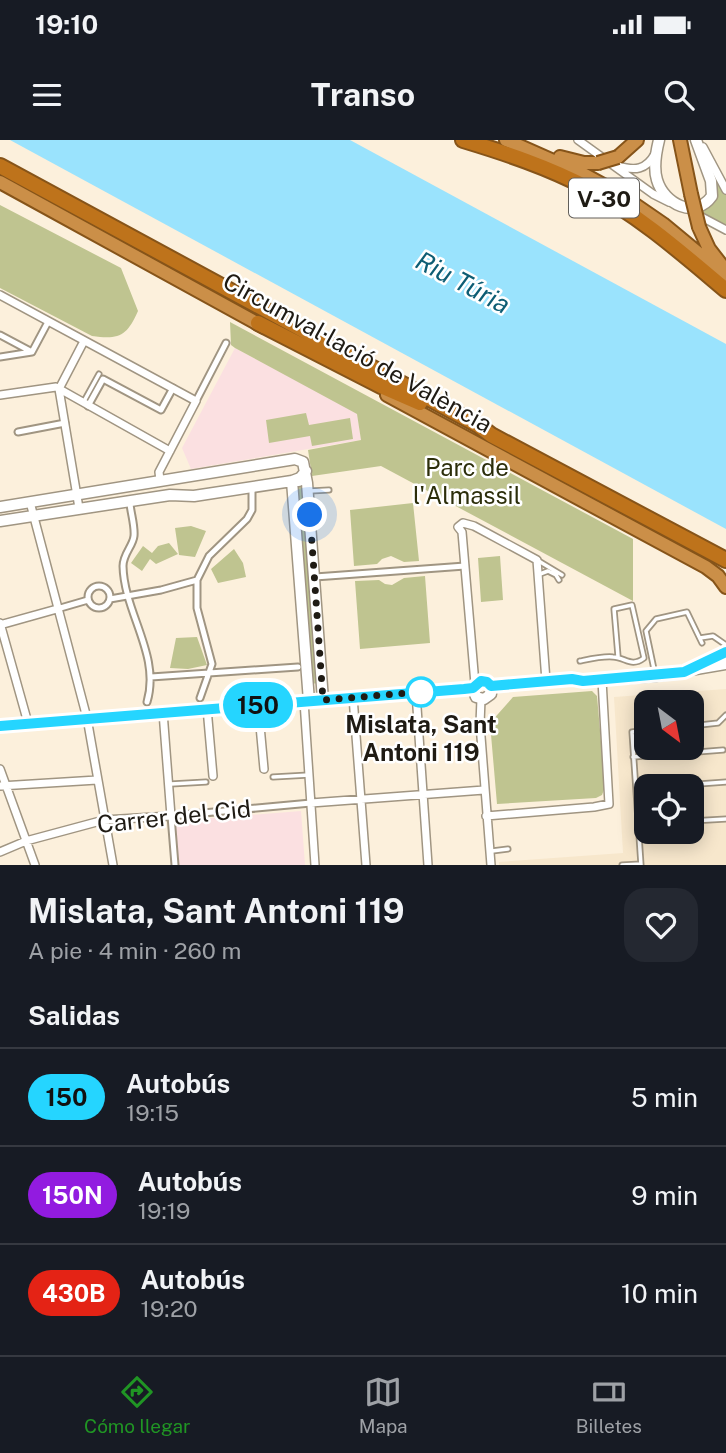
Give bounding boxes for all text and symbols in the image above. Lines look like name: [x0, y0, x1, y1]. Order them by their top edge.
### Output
text: 19:10: [35, 9, 98, 40]
icon: menu: [28, 76, 66, 114]
text: Transo: [311, 76, 415, 113]
icon: search: [660, 76, 698, 114]
road number: V-30: [569, 179, 639, 218]
water label: Riu Túria: [411, 244, 515, 320]
street label: Circumval·lació de València: [219, 266, 497, 438]
park label: Parc de l'Almassil: [413, 453, 521, 509]
your location: [292, 497, 327, 532]
marker: Mislata, Sant Antoni 119: [406, 677, 436, 707]
line badge: 150: [218, 682, 298, 728]
north arrow: [634, 690, 704, 760]
map controls: [634, 690, 704, 844]
text: 150: [237, 691, 279, 719]
place label: Mislata, Sant Antoni 119: [345, 710, 497, 766]
button: locate: [634, 774, 704, 844]
street label: Carrer del Cid: [96, 794, 252, 838]
button: heart: [624, 888, 698, 962]
text: Mislata, Sant Antoni 119: [28, 892, 405, 930]
text: A pie · 4 min · 260 m: [28, 937, 241, 964]
text: Salidas: [28, 1000, 120, 1031]
text: Autobús: [126, 1068, 230, 1099]
text: 5 min: [631, 1082, 698, 1113]
text: 150: [46, 1083, 87, 1111]
text: 19:15: [126, 1099, 179, 1126]
text: Autobús: [138, 1166, 242, 1197]
text: 9 min: [631, 1180, 698, 1211]
text: 150N: [42, 1181, 103, 1209]
text: 19:19: [138, 1197, 190, 1224]
text: Autobús: [141, 1264, 245, 1295]
text: 10 min: [621, 1278, 698, 1309]
text: 430B: [42, 1279, 106, 1307]
text: 19:20: [141, 1295, 198, 1322]
tab: Cómo llegar: [84, 1373, 190, 1437]
tab: Mapa: [359, 1373, 408, 1437]
tab: Billetes: [576, 1373, 642, 1437]

